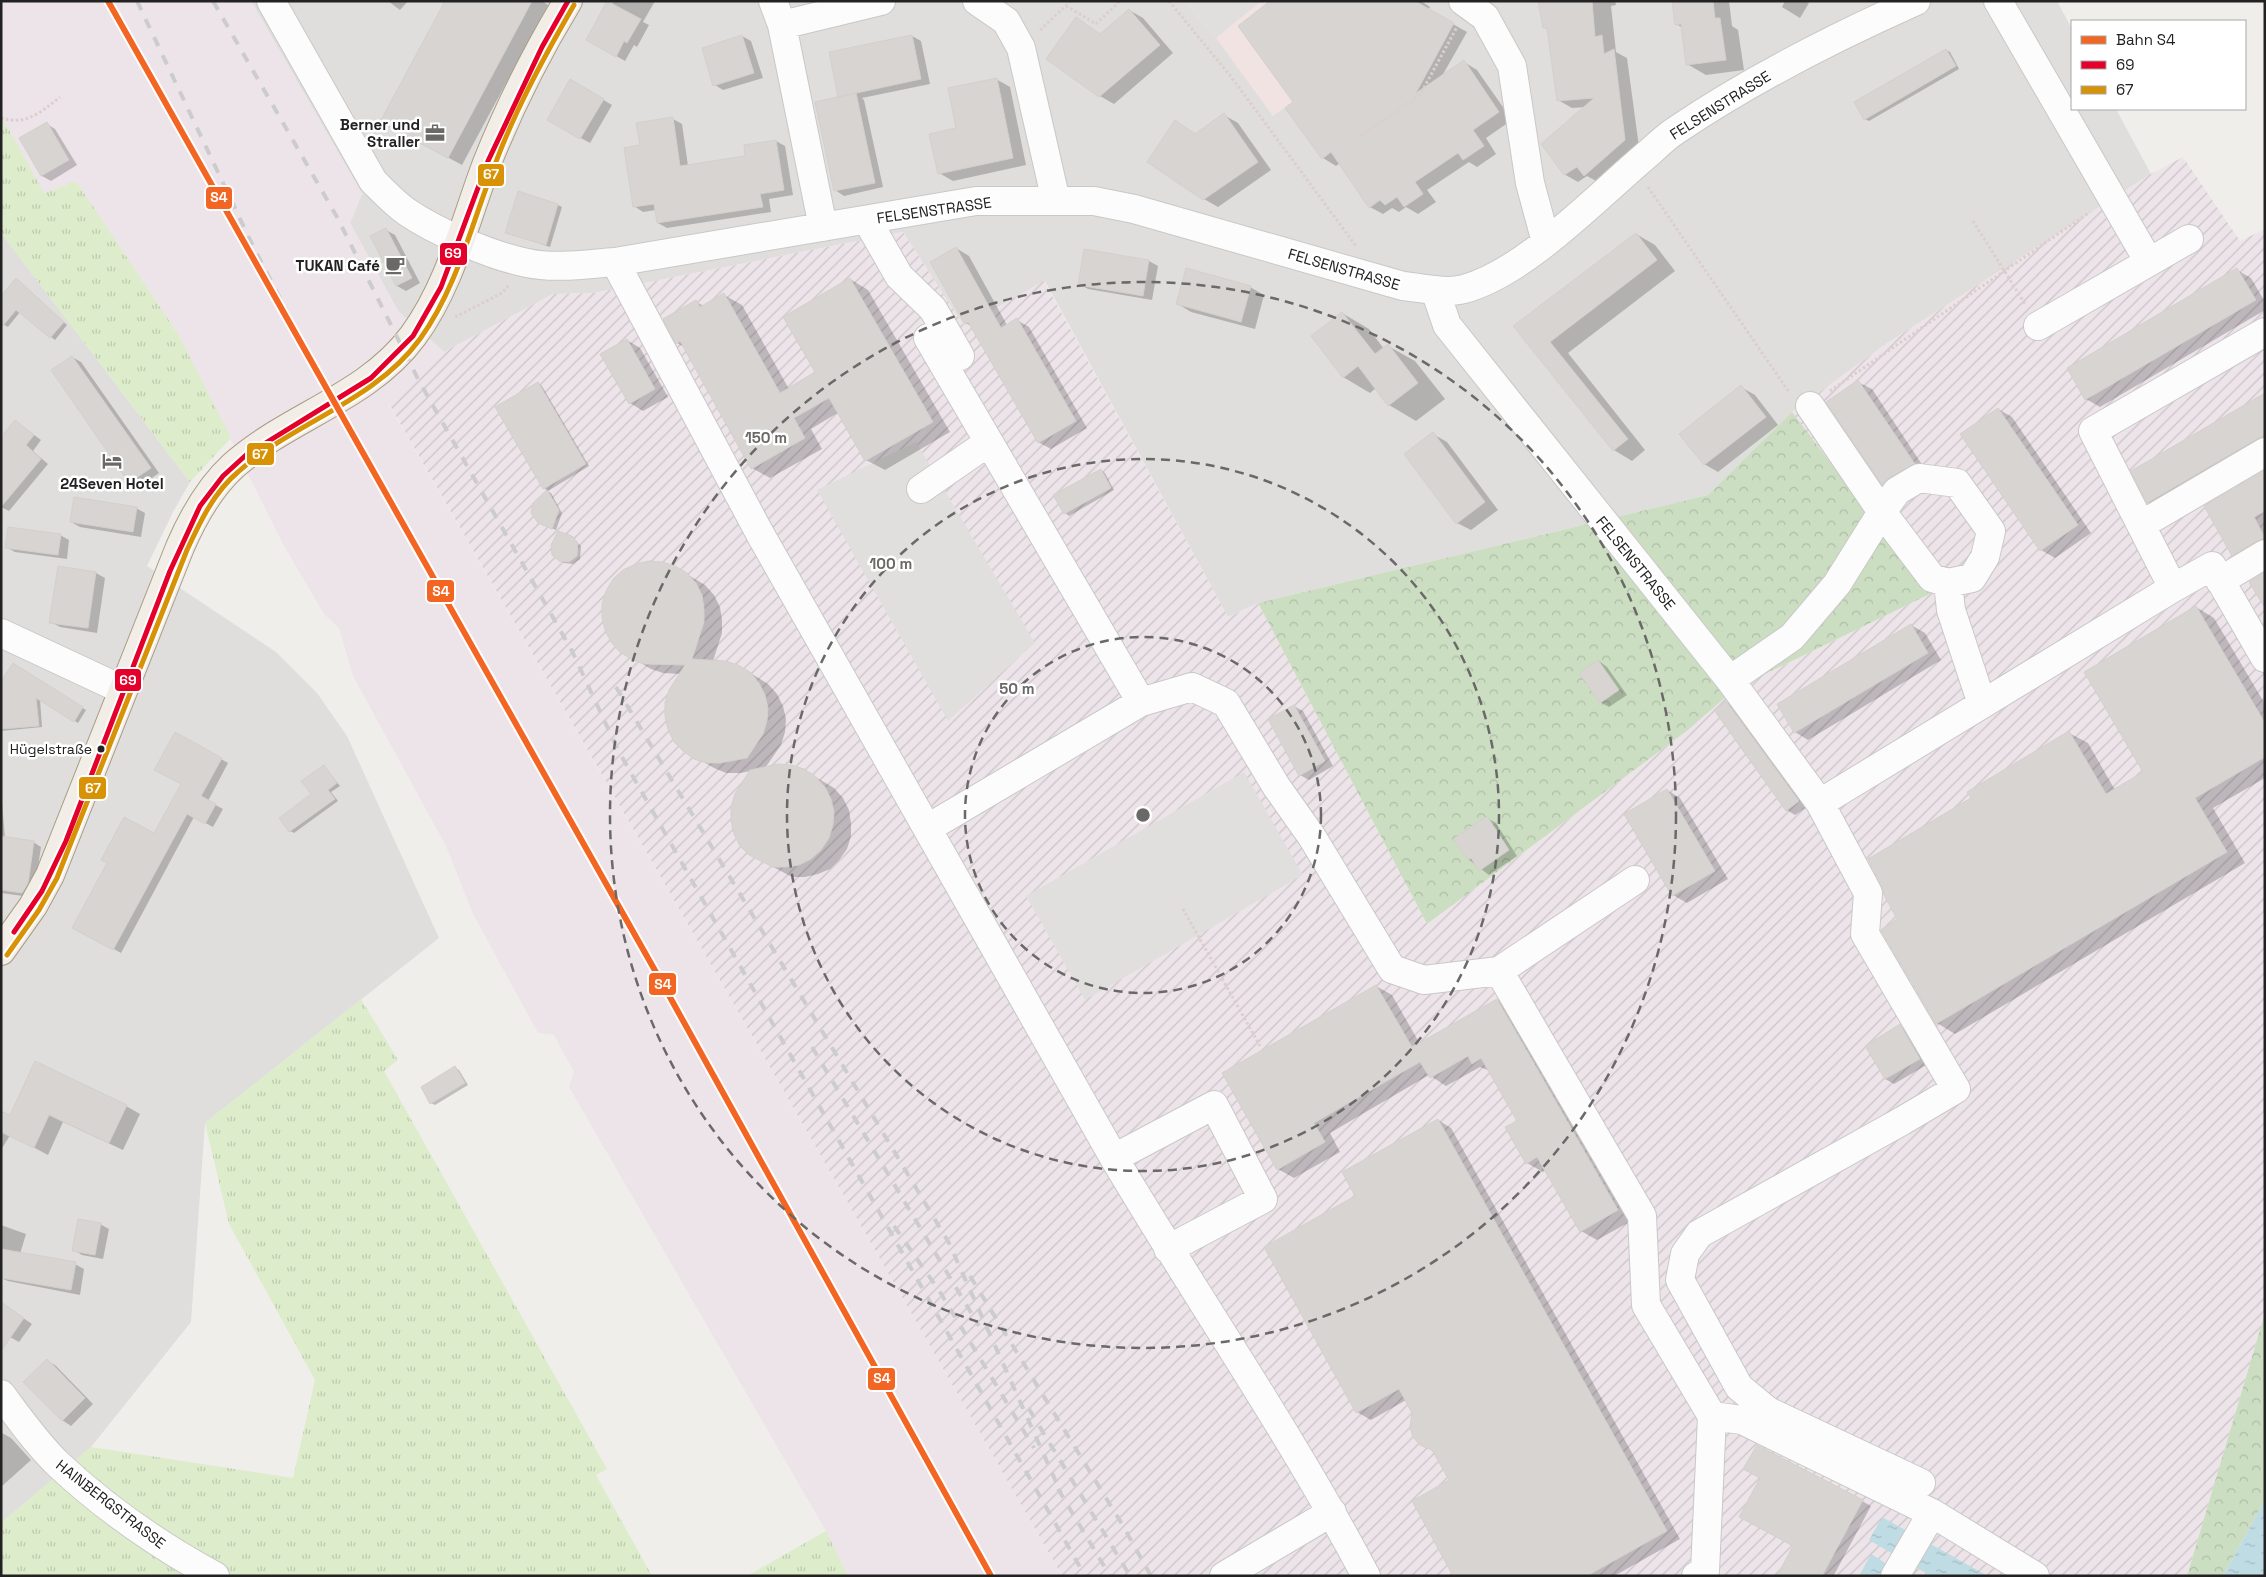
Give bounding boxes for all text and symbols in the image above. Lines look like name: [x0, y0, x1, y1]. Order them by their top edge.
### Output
legend: [2071, 20, 2246, 110]
text: Bahn S4: [2116, 30, 2175, 49]
text: 69: [2116, 55, 2134, 74]
street label: FELSENSTRASSE: [1666, 66, 1774, 144]
text: 67: [2116, 80, 2133, 99]
place label: Berner und Straller: [340, 115, 420, 151]
office icon: Berner und Straller: [424, 122, 446, 144]
line badge: 67: [477, 163, 505, 187]
text: 67: [483, 165, 499, 183]
line badge: S4: [205, 186, 233, 210]
text: S4: [210, 188, 228, 206]
street label: FELSENSTRASSE: [875, 193, 993, 227]
line badge: 69: [439, 242, 468, 266]
text: 69: [444, 244, 462, 262]
street label: FELSENSTRASSE: [1286, 244, 1402, 294]
cafe icon: TUKAN Café: [384, 254, 406, 276]
place label: TUKAN Café: [296, 256, 380, 275]
text: 150 m: [745, 428, 787, 447]
line badge: 67: [246, 442, 275, 466]
text: 67: [252, 445, 268, 463]
hotel icon: 24Seven Hotel: [101, 450, 123, 472]
place label: 24Seven Hotel: [60, 474, 164, 493]
street label: FELSENSTRASSE: [1592, 512, 1680, 614]
text: 100 m: [870, 554, 912, 573]
line badge: S4: [426, 579, 455, 603]
text: S4: [432, 582, 450, 600]
line badge: 69: [114, 668, 142, 692]
text: 69: [119, 671, 137, 689]
text: 50 m: [999, 679, 1035, 698]
place label: Hügelstraße: [10, 740, 92, 758]
marker: Hügelstraße: [96, 744, 106, 754]
line badge: 67: [78, 776, 107, 800]
text: 67: [85, 779, 101, 797]
centre of rings: [1134, 806, 1152, 824]
line badge: S4: [648, 972, 677, 996]
text: S4: [654, 975, 672, 993]
line badge: S4: [867, 1367, 896, 1391]
text: S4: [873, 1369, 891, 1387]
street label: HAINBERGSTRASSE: [52, 1455, 170, 1553]

